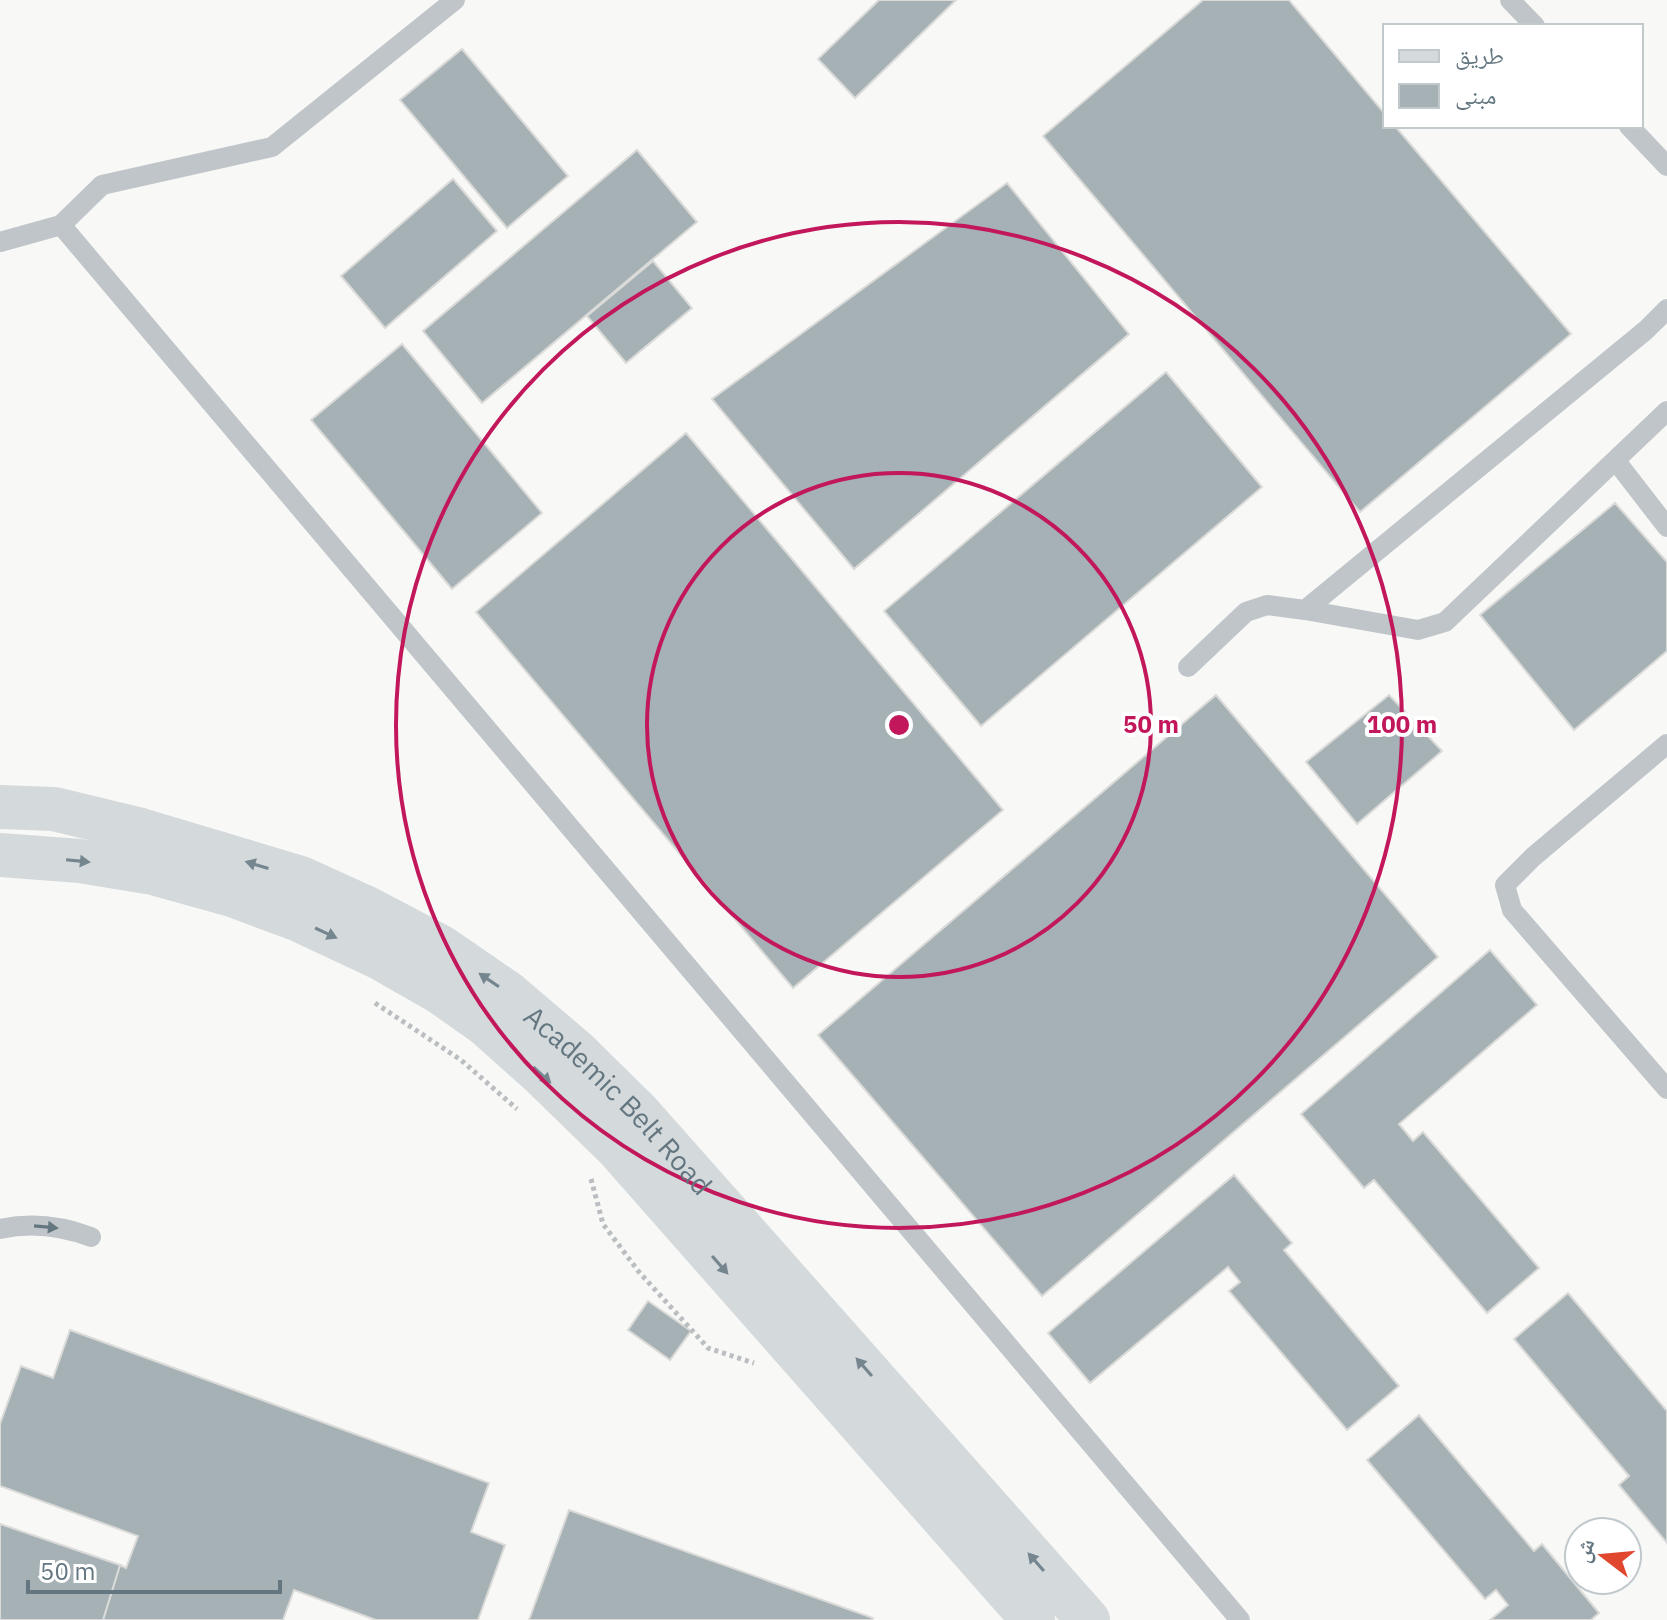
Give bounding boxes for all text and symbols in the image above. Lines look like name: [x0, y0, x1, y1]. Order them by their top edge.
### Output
legend: [1383, 24, 1643, 128]
text: طريق: [1455, 39, 1504, 71]
text: مبنى: [1455, 79, 1496, 111]
text: 50 m: [1123, 708, 1179, 740]
text: 100 m: [1367, 708, 1437, 740]
centre of rings: [885, 711, 913, 739]
one-way arrow: [66, 855, 91, 868]
one-way arrow: [244, 858, 268, 871]
one-way arrow: [315, 926, 338, 940]
one-way arrow: [478, 973, 499, 988]
street label: Academic Belt Road: [517, 997, 721, 1202]
one-way arrow: [532, 1065, 551, 1084]
one-way arrow: [34, 1221, 59, 1234]
one-way arrow: [710, 1255, 728, 1274]
one-way arrow: [855, 1357, 873, 1376]
north arrow: [1563, 1516, 1643, 1596]
text: ش: [1566, 1535, 1600, 1566]
scale bar: [28, 1544, 280, 1594]
one-way arrow: [1028, 1552, 1045, 1572]
text: 50 m: [40, 1555, 95, 1587]

